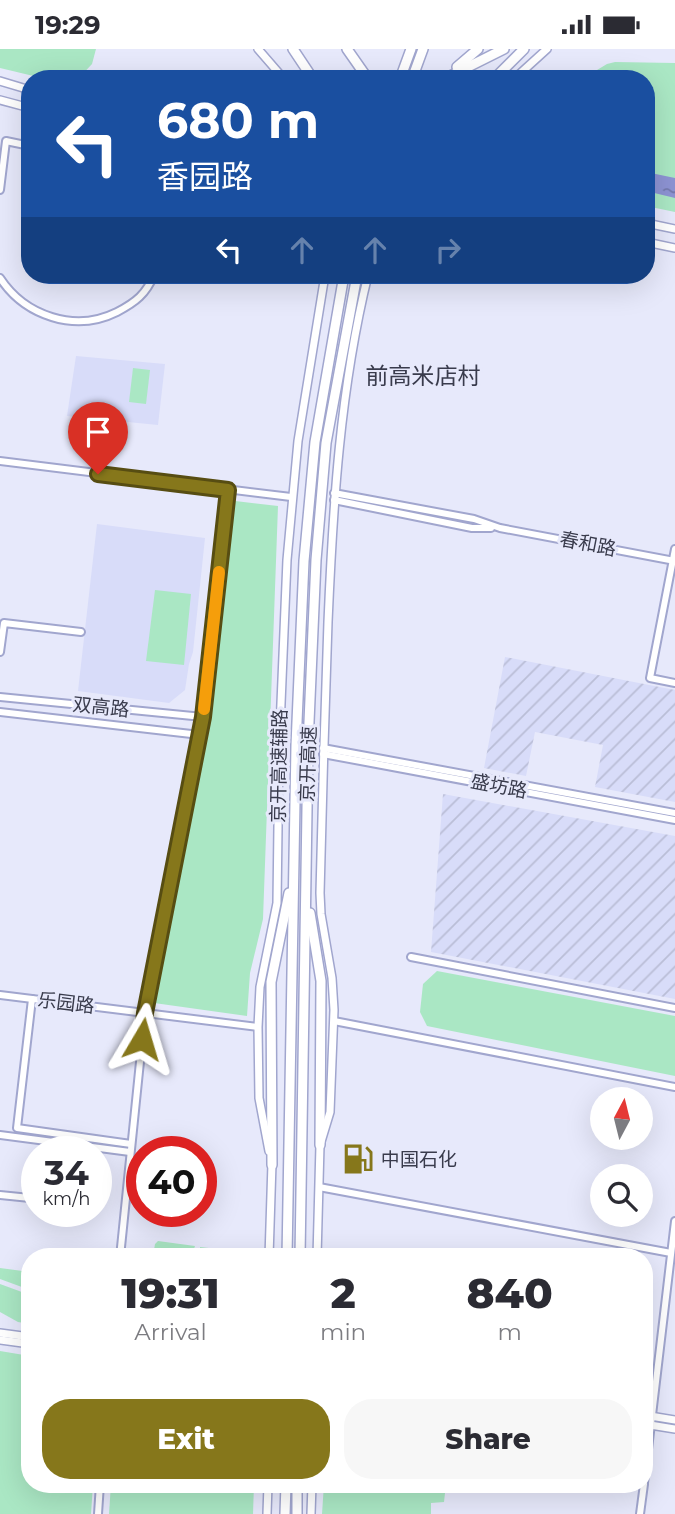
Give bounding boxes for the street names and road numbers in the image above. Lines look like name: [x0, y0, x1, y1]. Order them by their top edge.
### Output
street label: 春和路: [558, 527, 618, 561]
street label: 双高路: [71, 693, 131, 721]
street label: 京开高速辅路: [267, 709, 291, 823]
street label: 京开高速: [295, 726, 321, 802]
street label: 盛坊路: [469, 769, 529, 803]
street label: 乐园路: [36, 988, 96, 1018]

